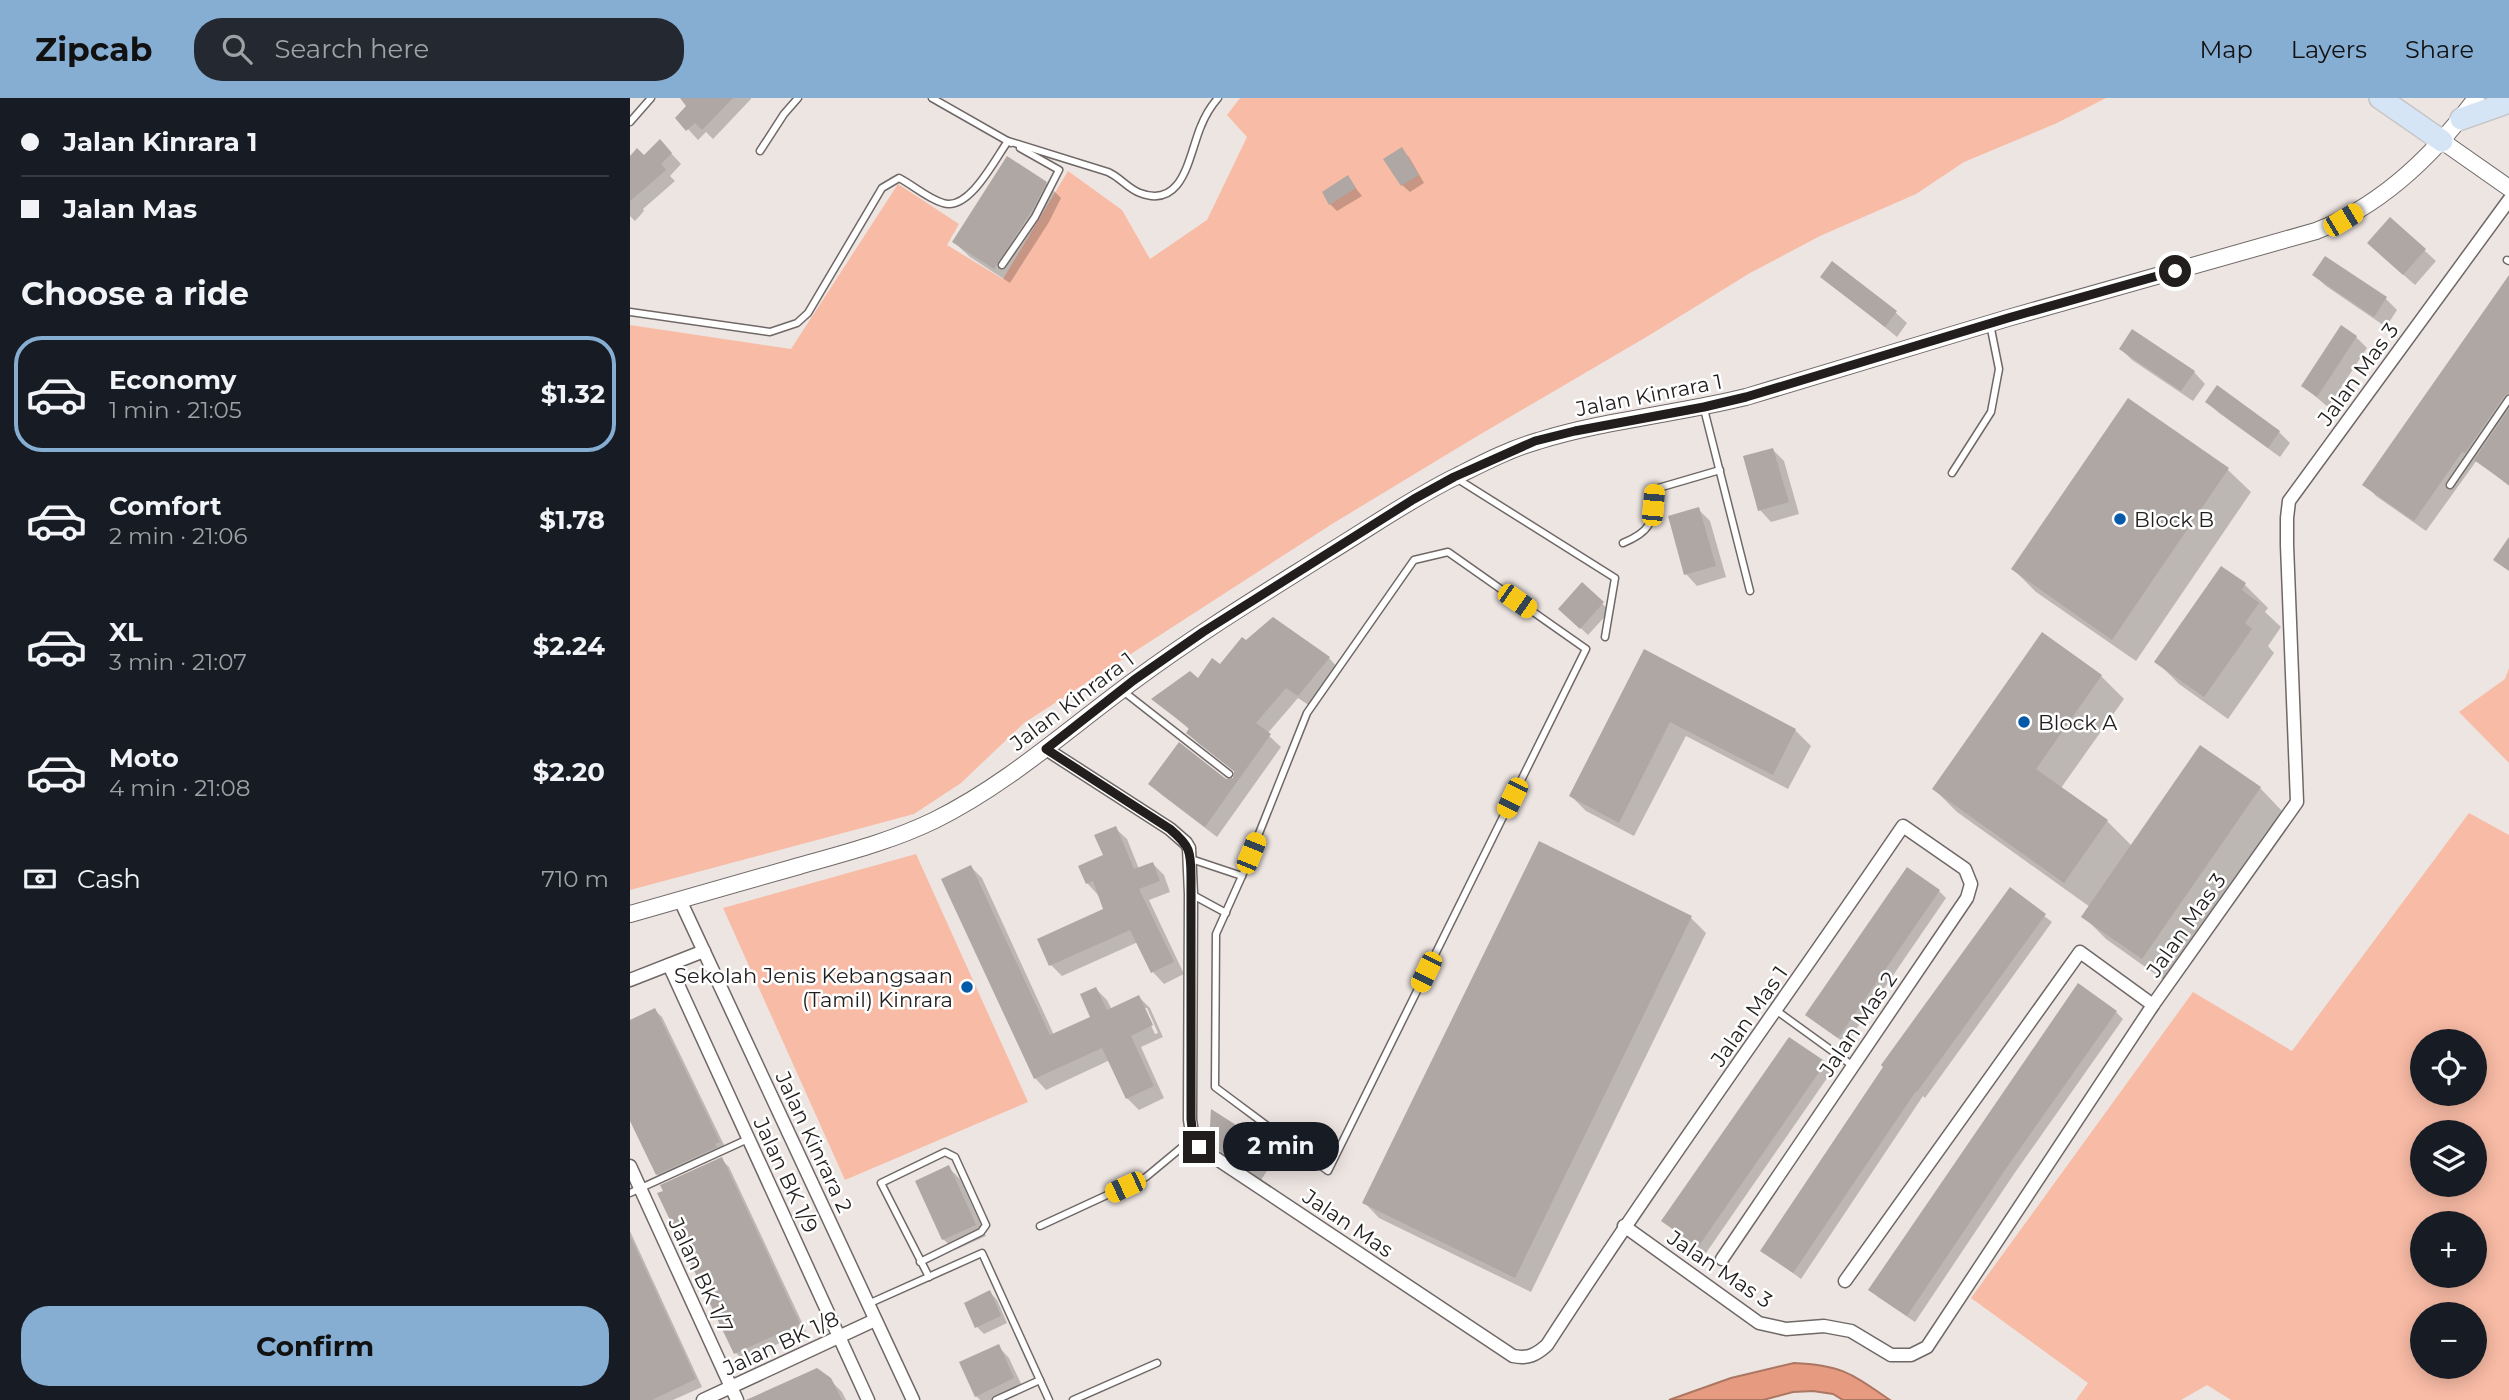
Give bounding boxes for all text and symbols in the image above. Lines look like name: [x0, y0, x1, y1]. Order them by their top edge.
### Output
search box: [194, 18, 684, 81]
text: Zipcab: [35, 29, 152, 69]
icon: search: [218, 30, 256, 68]
text: Search here: [274, 33, 429, 65]
text: Map: [2199, 35, 2253, 64]
text: Layers: [2291, 35, 2367, 64]
text: Share: [2405, 35, 2474, 64]
text: Jalan Kinrara 1: [63, 126, 257, 158]
text: Jalan Mas: [63, 193, 197, 225]
car: [2320, 200, 2367, 240]
route start: [2159, 255, 2191, 287]
text: Choose a ride: [21, 274, 249, 313]
street label: Jalan Mas 3: [2312, 318, 2404, 431]
icon: car: [25, 363, 88, 426]
text: Economy: [109, 364, 236, 396]
street label: Jalan Kinrara 1: [1573, 369, 1724, 422]
text: $1.32: [541, 378, 605, 410]
text: 1 min · 21:05: [109, 396, 242, 424]
car: [1641, 483, 1666, 527]
icon: car: [25, 489, 88, 552]
text: Comfort: [109, 490, 221, 522]
text: $1.78: [539, 504, 605, 536]
place label: Block B: [2134, 507, 2214, 532]
marker: Block B: [2112, 511, 2128, 527]
text: 2 min · 21:06: [109, 522, 248, 550]
car: [1494, 580, 1541, 622]
icon: car: [25, 615, 88, 678]
text: XL: [109, 616, 143, 648]
text: $2.24: [533, 630, 605, 662]
street label: Jalan Kinrara 1: [1004, 646, 1139, 756]
text: 3 min · 21:07: [109, 648, 247, 676]
place label: Block A: [2038, 710, 2118, 735]
marker: Block A: [2016, 714, 2032, 730]
icon: car: [25, 741, 88, 804]
text: Moto: [109, 742, 179, 774]
text: $2.20: [533, 756, 605, 788]
text: 4 min · 21:08: [109, 774, 250, 802]
car: [1494, 775, 1531, 821]
car: [1234, 830, 1269, 876]
icon: cash: [21, 860, 59, 898]
text: Cash: [77, 863, 141, 895]
text: 710 m: [541, 865, 609, 893]
street label: Jalan Mas 3: [2141, 868, 2231, 982]
car: [1408, 949, 1445, 995]
street label: Jalan Mas 1: [1705, 961, 1793, 1072]
place label: Sekolah Jenis Kebangsaan (Tamil) Kinrara: [674, 963, 953, 1012]
street label: Jalan Mas 2: [1813, 967, 1902, 1082]
marker: Sekolah Jenis Kebangsaan (Tamil) Kinrara: [959, 979, 975, 995]
map controls: [2410, 1029, 2487, 1379]
button: locate: [2410, 1029, 2487, 1106]
street label: Jalan Kinrara 2: [770, 1067, 858, 1217]
street label: Jalan BK 1/9: [748, 1112, 824, 1237]
button: layers: [2410, 1120, 2487, 1197]
callout: 2 min: [1224, 1122, 1339, 1172]
route end: [1183, 1131, 1215, 1163]
text: 2 min: [1247, 1132, 1315, 1160]
car: [1102, 1169, 1149, 1205]
street label: Jalan Mas: [1297, 1183, 1398, 1262]
button: +: [2410, 1211, 2487, 1288]
street label: Jalan BK 1/7: [663, 1213, 739, 1337]
street label: Jalan Mas 3: [1662, 1224, 1777, 1313]
button: −: [2410, 1302, 2487, 1379]
street label: Jalan BK 1/8: [718, 1305, 843, 1381]
button: Confirm: [21, 1306, 609, 1386]

